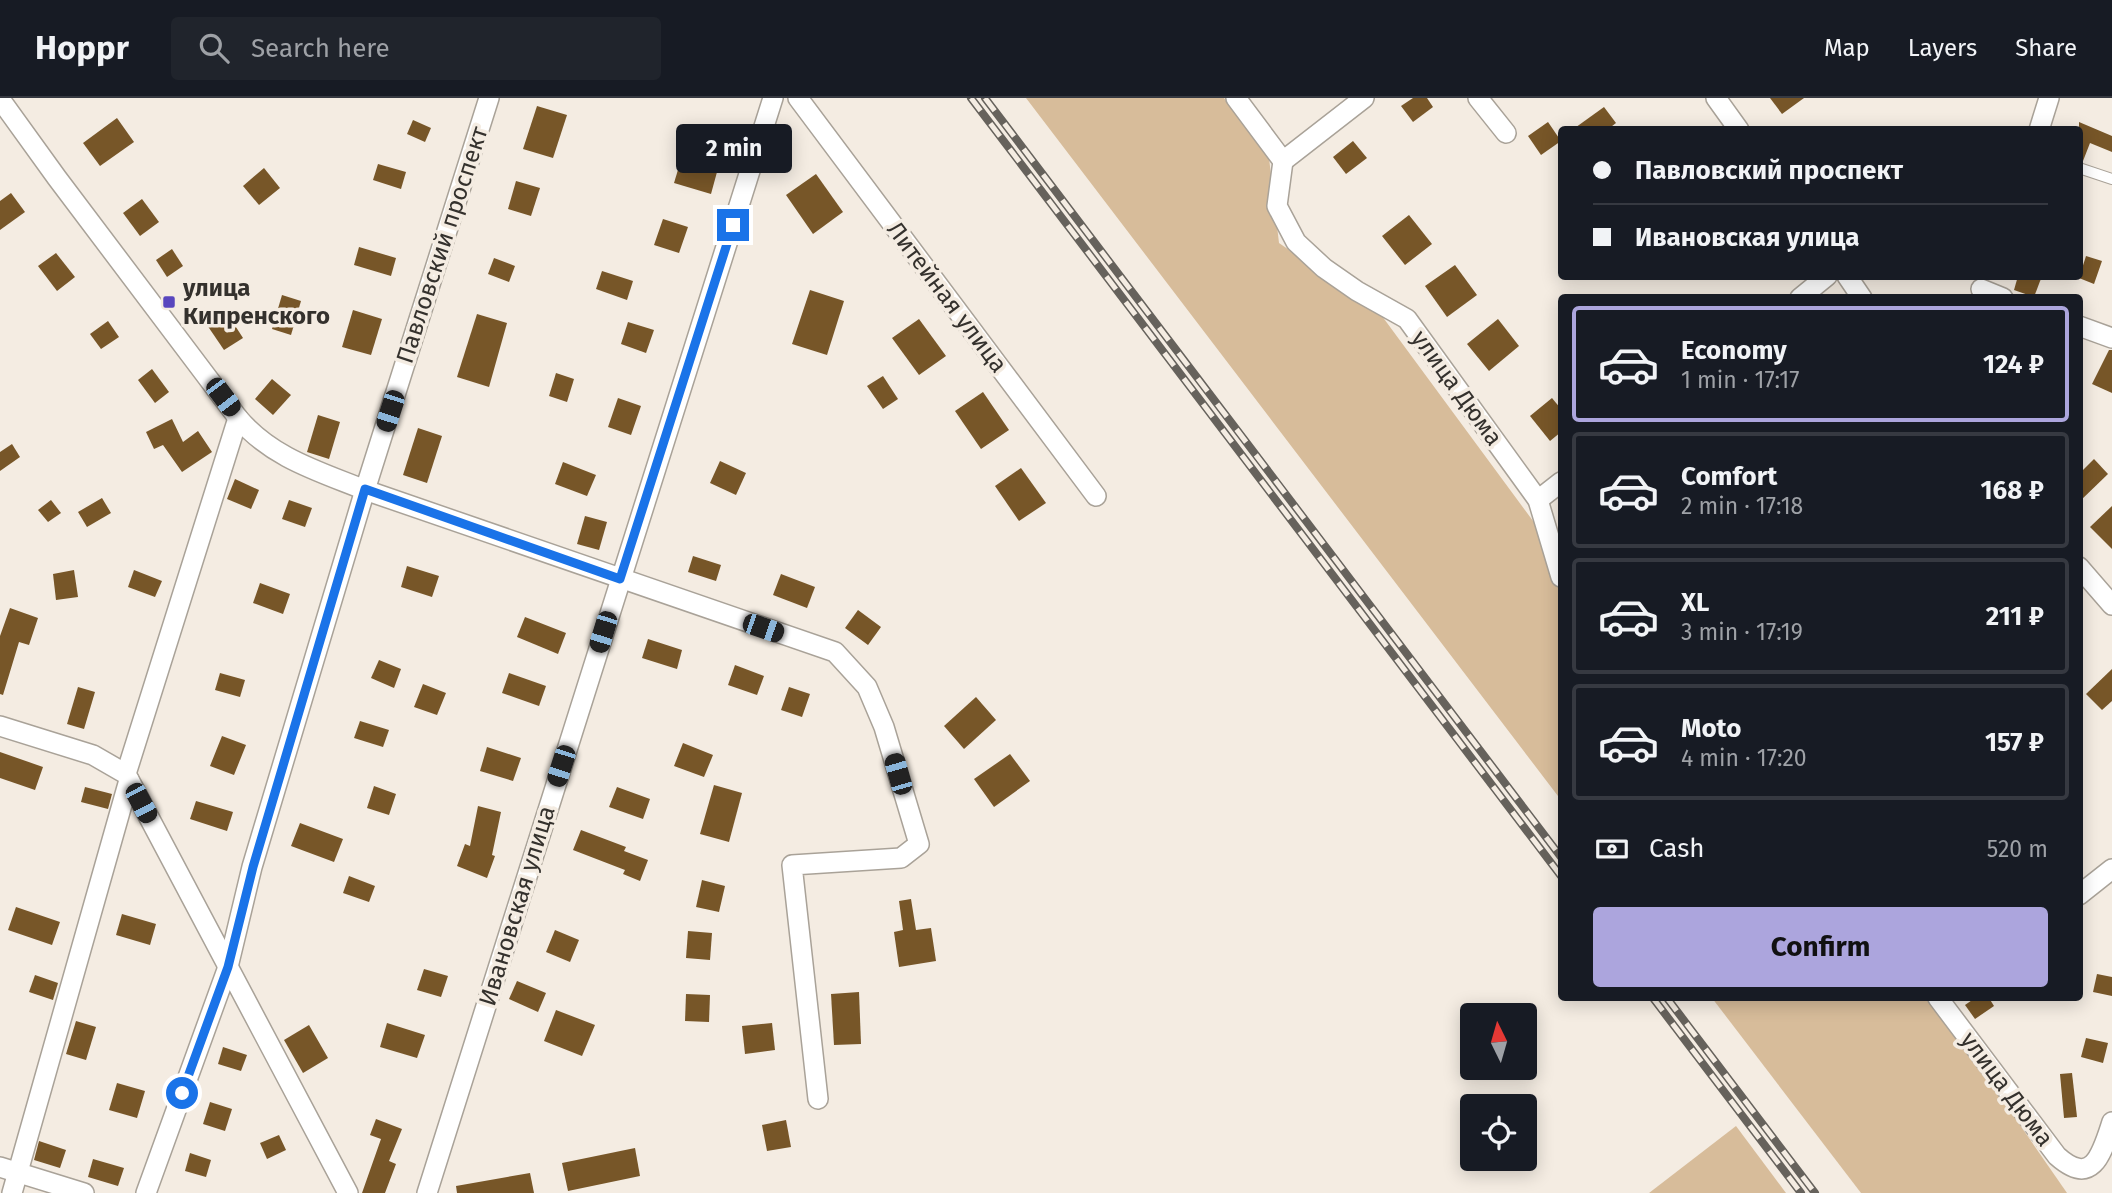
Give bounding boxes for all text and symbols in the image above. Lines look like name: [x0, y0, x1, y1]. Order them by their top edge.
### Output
search box: [171, 17, 661, 80]
text: Hoppr: [35, 28, 129, 68]
icon: search: [195, 29, 233, 67]
text: Search here: [251, 33, 390, 64]
text: Map: [1824, 34, 1870, 62]
text: Layers: [1908, 34, 1977, 62]
text: Share: [2015, 34, 2077, 62]
street label: Павловский проспект: [390, 123, 494, 367]
callout: 2 min: [675, 123, 791, 172]
text: 2 min: [706, 134, 762, 162]
text: Павловский проспект: [1635, 155, 1903, 186]
route end: [717, 209, 749, 241]
street label: Литейная улица: [881, 216, 1013, 378]
text: Ивановская улица: [1635, 222, 1860, 253]
place label: улица Кипренского: [182, 274, 330, 330]
marker: улица Кипренского: [161, 294, 177, 310]
street label: улица Дюма: [1406, 325, 1508, 451]
icon: car: [1597, 333, 1660, 396]
text: Economy: [1681, 335, 1787, 366]
text: 124 ₽: [1983, 349, 2044, 380]
text: 1 min · 17:17: [1681, 366, 1799, 394]
car: [202, 374, 245, 420]
car: [374, 388, 407, 434]
icon: car: [1597, 459, 1660, 522]
text: Comfort: [1681, 461, 1777, 492]
text: 168 ₽: [1981, 475, 2044, 506]
text: 2 min · 17:18: [1681, 492, 1803, 520]
icon: car: [1597, 585, 1660, 648]
text: XL: [1681, 587, 1709, 618]
text: 211 ₽: [1986, 601, 2044, 632]
car: [587, 609, 620, 655]
car: [740, 611, 787, 645]
text: 3 min · 17:19: [1681, 618, 1803, 646]
icon: car: [1597, 711, 1660, 774]
text: Moto: [1681, 713, 1741, 744]
text: 157 ₽: [1985, 727, 2044, 758]
car: [545, 743, 578, 789]
text: 4 min · 17:20: [1681, 744, 1807, 772]
car: [883, 751, 914, 797]
car: [122, 780, 161, 826]
street label: Ивановская улица: [473, 803, 561, 1009]
icon: cash: [1593, 830, 1631, 868]
text: Cash: [1649, 833, 1705, 864]
text: 520 m: [1987, 835, 2048, 863]
button: Confirm: [1593, 907, 2048, 987]
north arrow: [1460, 1003, 1536, 1080]
map controls: [1460, 1003, 1537, 1171]
street label: улица Дюма: [1955, 1026, 2059, 1152]
route start: [166, 1077, 198, 1109]
button: locate: [1460, 1094, 1537, 1171]

